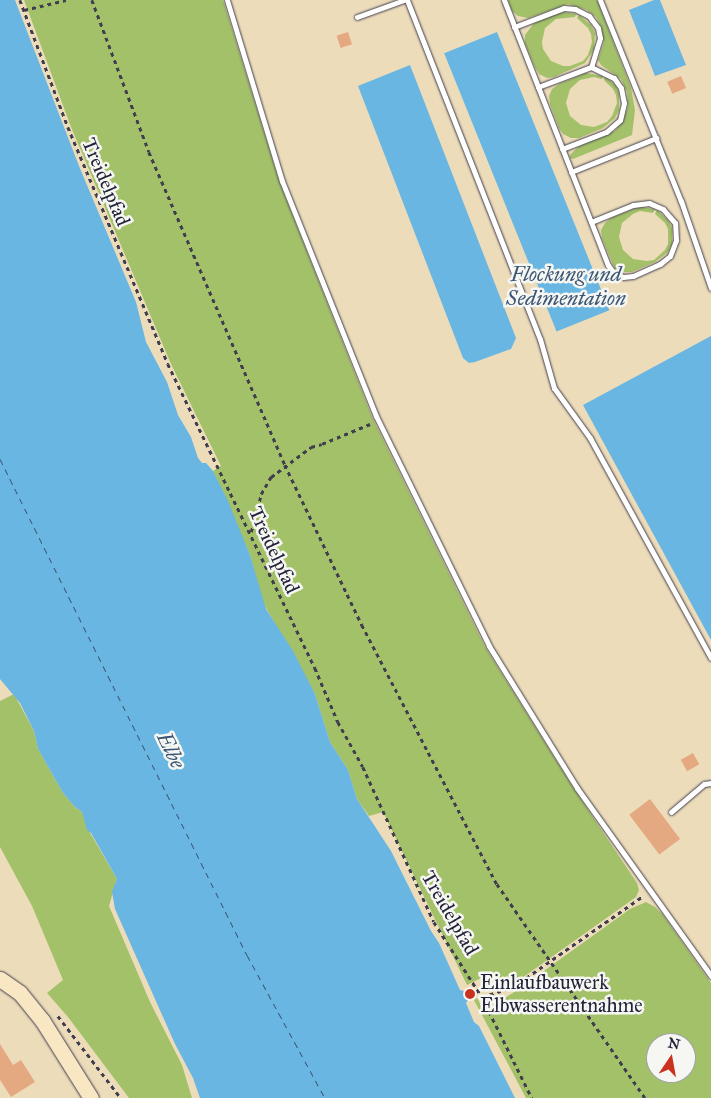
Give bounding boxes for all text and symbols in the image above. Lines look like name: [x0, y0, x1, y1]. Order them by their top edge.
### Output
street label: Treidelpfad: [77, 134, 135, 230]
water label: Flockung und Sedimentation: [506, 261, 626, 311]
street label: Treidelpfad: [243, 503, 305, 597]
water label: Elbe: [151, 728, 191, 772]
street label: Treidelpfad: [416, 867, 484, 959]
place label: Einlaufbauwerk Elbwasserentnahme: [480, 970, 643, 1017]
marker: Einlaufbauwerk Elbwasserentnahme: [464, 988, 476, 1000]
north arrow: [646, 1033, 696, 1083]
text: N: [666, 1034, 682, 1053]

